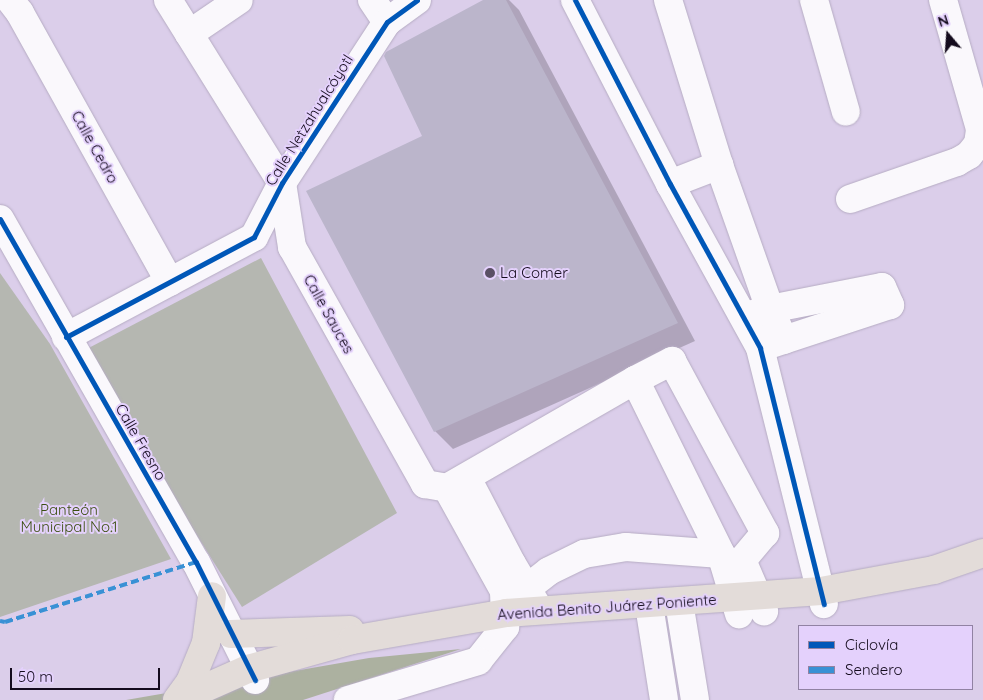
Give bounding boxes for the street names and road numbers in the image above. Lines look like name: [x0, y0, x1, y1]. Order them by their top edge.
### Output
street label: Calle Netzahualcóyotl: [261, 51, 357, 189]
street label: Calle Cedro: [68, 108, 122, 186]
street label: Calle Sauces: [300, 271, 358, 357]
street label: Calle Fresno: [112, 401, 170, 483]
street label: Avenida Benito Juárez Poniente: [497, 590, 717, 624]

